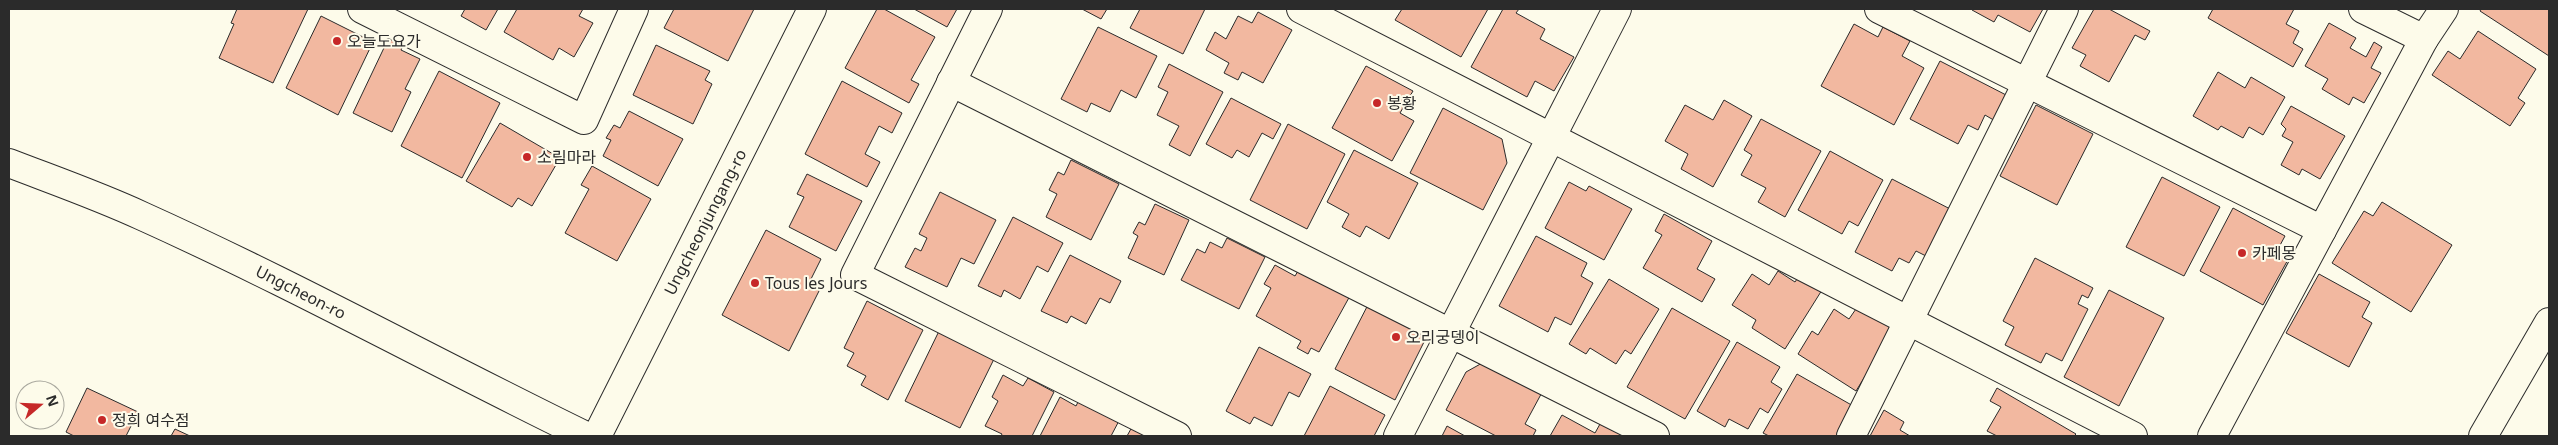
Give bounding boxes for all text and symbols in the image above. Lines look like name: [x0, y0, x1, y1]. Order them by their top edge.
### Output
place label: 오늘도요가: [347, 30, 421, 52]
marker: 오늘도요가: [331, 35, 343, 47]
place label: 봉황: [1387, 92, 1417, 114]
marker: 봉황: [1371, 97, 1383, 109]
street label: Ungcheonjungang-ro: [659, 145, 751, 299]
place label: 소림마라: [537, 146, 596, 168]
marker: 소림마라: [521, 151, 533, 163]
place label: 카페몽: [2252, 242, 2296, 264]
marker: 카페몽: [2236, 247, 2248, 259]
street label: Ungcheon-ro: [252, 260, 350, 324]
place label: Tous les Jours: [765, 272, 867, 294]
marker: Tous les Jours: [749, 277, 761, 289]
place label: 오리궁뎅이: [1406, 326, 1480, 348]
marker: 오리궁뎅이: [1390, 331, 1402, 343]
north arrow: [15, 380, 65, 430]
text: N: [42, 392, 64, 409]
place label: 정희 여수점: [112, 409, 190, 431]
marker: 정희 여수점: [96, 414, 108, 426]

